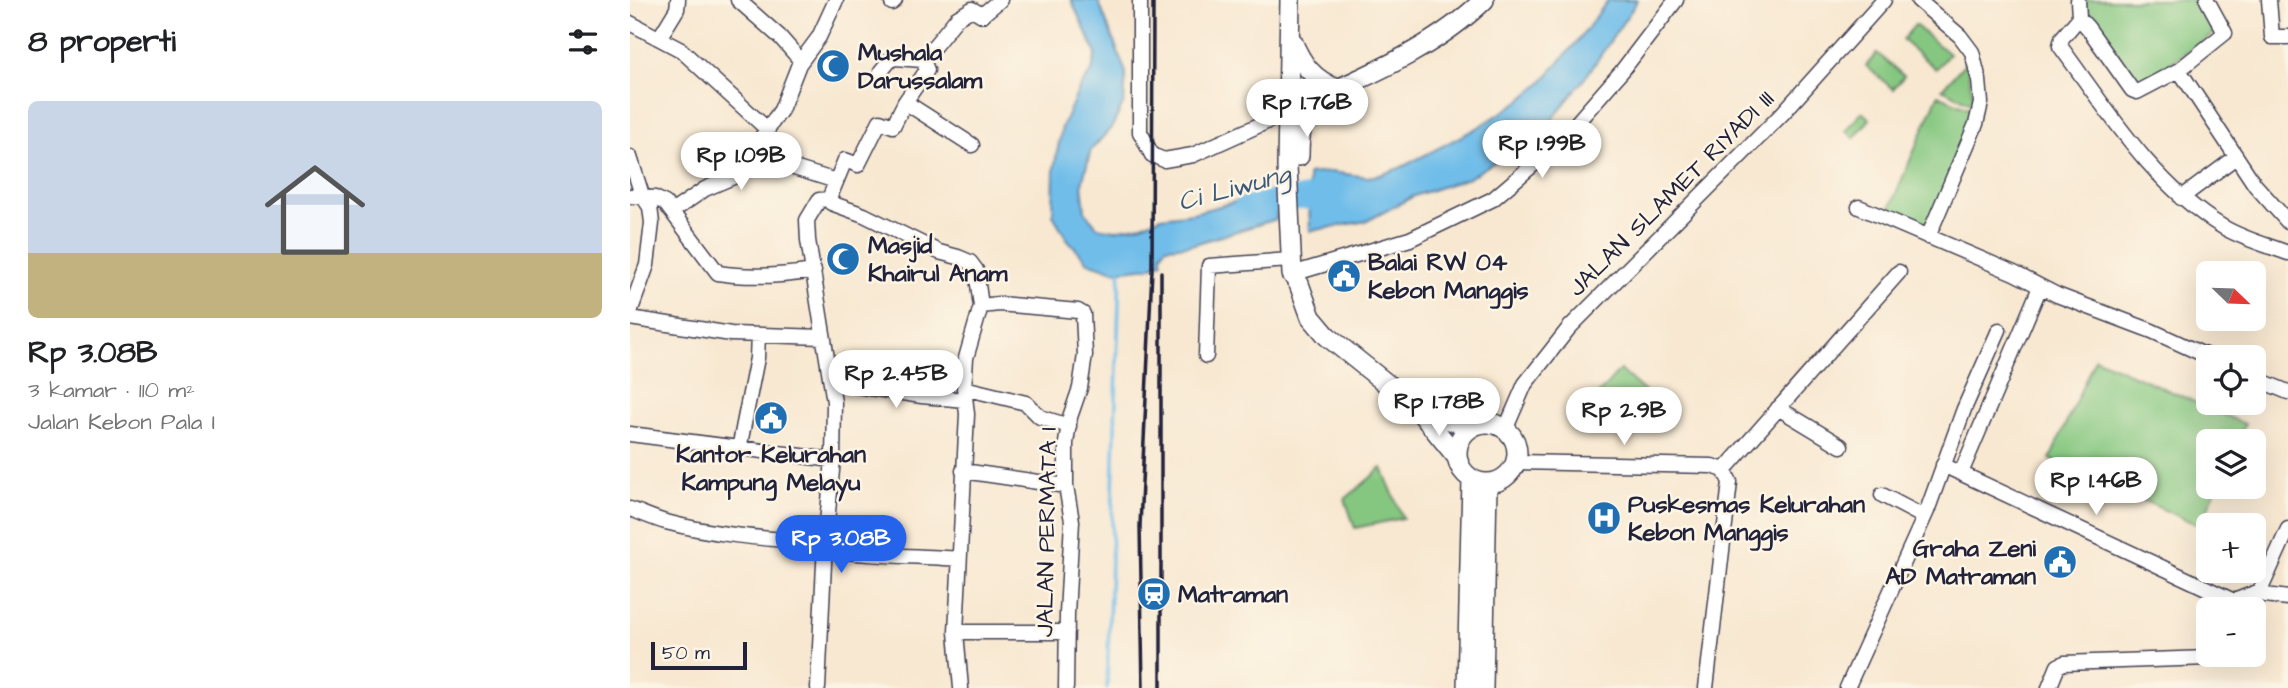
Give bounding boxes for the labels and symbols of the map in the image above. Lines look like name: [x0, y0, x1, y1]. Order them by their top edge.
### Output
place label: Mushala Darussalam: [858, 36, 982, 98]
mosque icon: Mushala Darussalam: [814, 47, 852, 85]
pin: Rp 1.76B: [1235, 80, 1379, 139]
street label: JALAN SLAMET RIYADI III: [1561, 83, 1783, 305]
pin: Rp 1.99B: [1470, 120, 1614, 180]
pin: Rp 1.09B: [669, 132, 813, 192]
water label: Ci Liwung: [1174, 155, 1296, 221]
place label: Masjid Khairul Anam: [868, 229, 1008, 291]
mosque icon: Masjid Khairul Anam: [824, 240, 862, 278]
place label: Balai RW 04 Kebon Manggis: [1368, 246, 1529, 309]
public building icon: Balai RW 04 Kebon Manggis: [1325, 257, 1363, 295]
north arrow: [2196, 261, 2266, 331]
pin: Rp 2.45B: [824, 350, 968, 410]
pin: Rp 1.78B: [1367, 378, 1511, 438]
pin: Rp 2.9B: [1559, 388, 1689, 447]
public building icon: Kantor Kelurahan Kampung Melayu: [752, 399, 790, 437]
street label: JALAN PERMATA I: [1028, 427, 1066, 637]
place label: Kantor Kelurahan Kampung Melayu: [676, 438, 866, 502]
pin: Rp 1.46B: [2024, 458, 2168, 517]
place label: Puskesmas Kelurahan Kebon Manggis: [1628, 488, 1865, 551]
hospital icon: Puskesmas Kelurahan Kebon Manggis: [1585, 499, 1623, 537]
pin: Rp 3.08B: [769, 516, 913, 575]
place label: Graha Zeni AD Matraman: [1885, 532, 2036, 594]
public building icon: Graha Zeni AD Matraman: [2041, 543, 2079, 581]
station icon: Matraman: [1135, 575, 1173, 613]
place label: Matraman: [1178, 578, 1288, 612]
scale bar: [651, 639, 747, 671]

